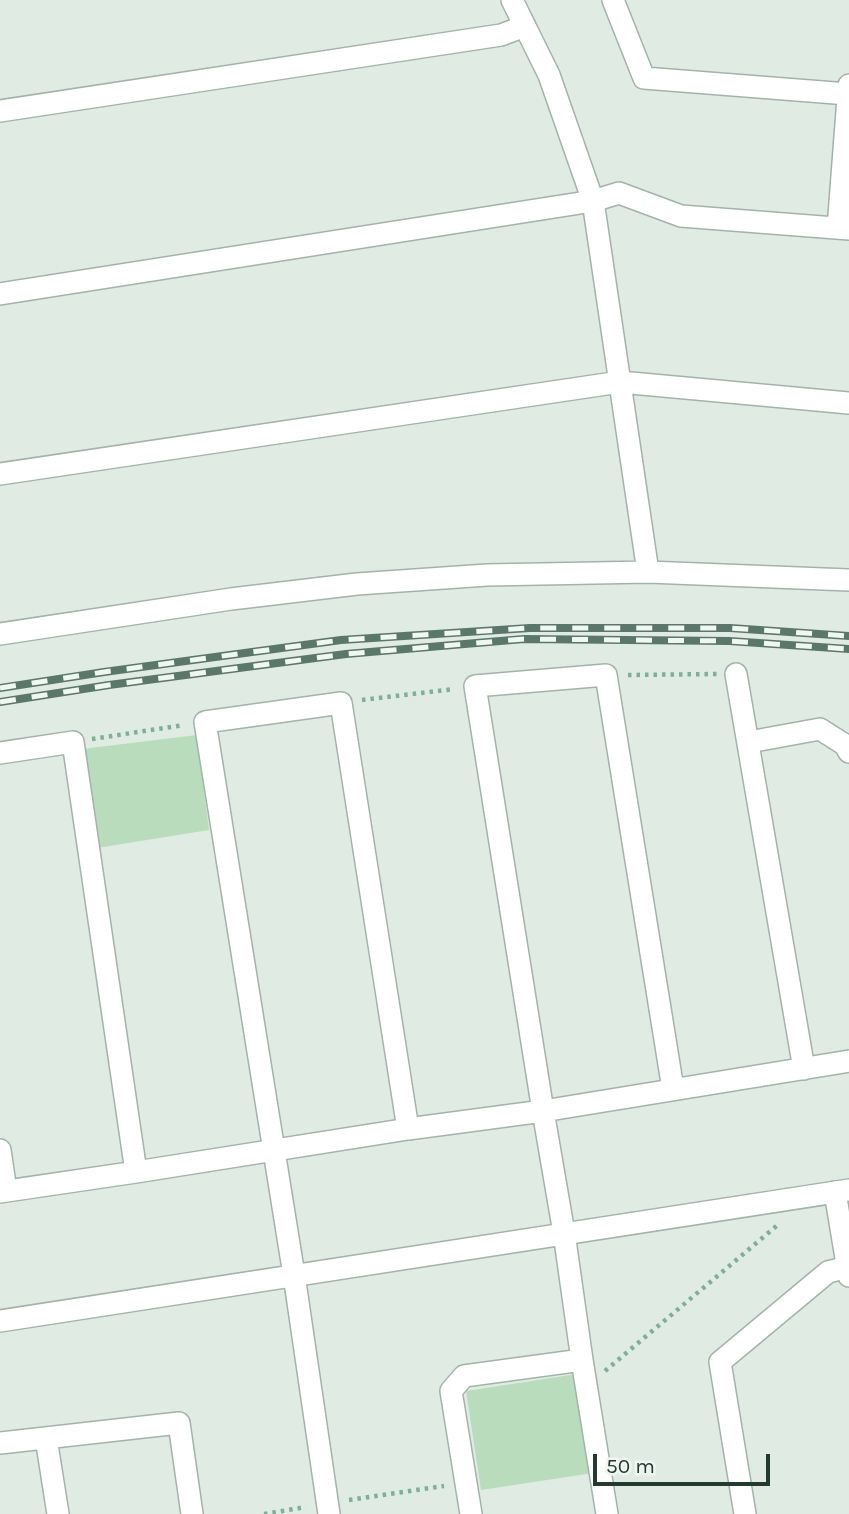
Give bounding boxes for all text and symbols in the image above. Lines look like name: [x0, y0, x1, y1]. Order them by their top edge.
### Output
scale bar: [597, 1440, 774, 1484]
text: 50 m: [606, 1454, 655, 1478]

